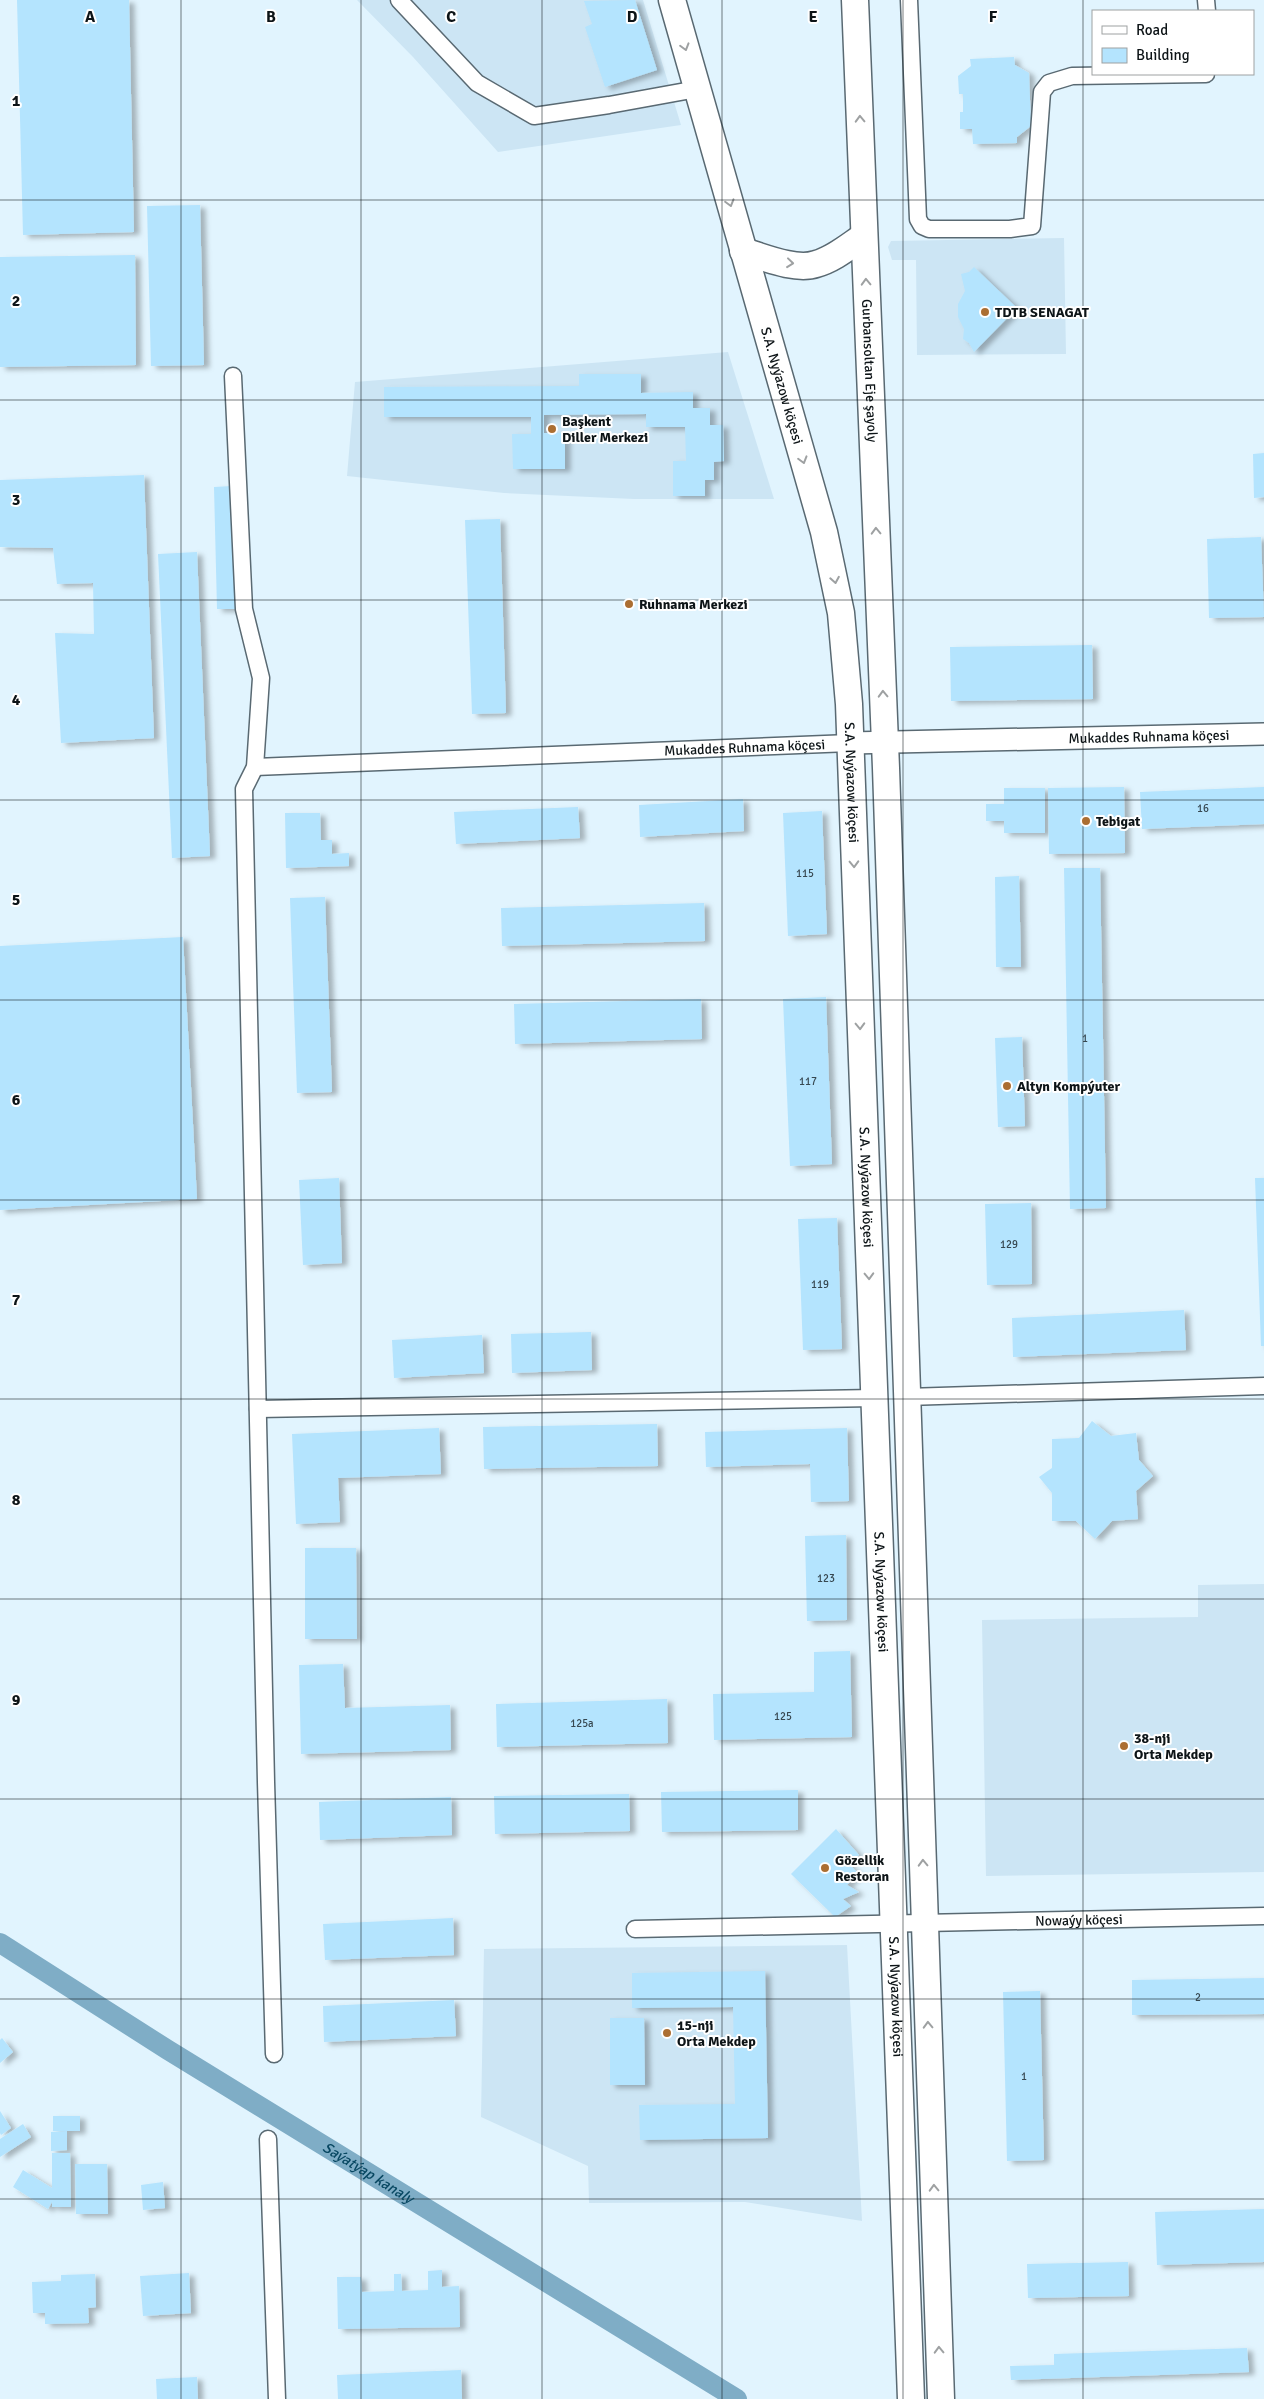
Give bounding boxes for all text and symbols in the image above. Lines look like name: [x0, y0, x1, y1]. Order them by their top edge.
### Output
text: A: [85, 7, 96, 27]
text: B: [266, 7, 276, 27]
text: C: [446, 7, 456, 27]
text: D: [627, 7, 638, 27]
text: E: [808, 7, 818, 27]
text: F: [989, 7, 998, 27]
legend: [1092, 10, 1254, 75]
text: Road: [1136, 21, 1168, 39]
one-way arrow: [680, 42, 690, 50]
text: Building: [1136, 46, 1190, 64]
text: 1: [12, 91, 21, 111]
one-way arrow: [854, 115, 865, 123]
one-way arrow: [724, 199, 734, 207]
one-way arrow: [786, 258, 794, 269]
one-way arrow: [861, 277, 871, 285]
text: 2: [12, 291, 20, 311]
street label: Gurbansoltan Eje şayoly: [858, 299, 881, 443]
place label: TDTB SENAGAT: [995, 304, 1090, 321]
marker: TDTB SENAGAT: [979, 306, 991, 318]
street label: S.A. Nyýazow köçesi: [757, 325, 806, 446]
place label: Başkent Diller Merkezi: [562, 413, 648, 446]
marker: Başkent Diller Merkezi: [546, 423, 558, 435]
one-way arrow: [797, 456, 808, 465]
text: 3: [12, 490, 20, 510]
one-way arrow: [871, 527, 882, 535]
one-way arrow: [829, 575, 840, 584]
place label: Ruhnama Merkezi: [639, 596, 748, 613]
marker: Ruhnama Merkezi: [623, 598, 635, 610]
text: 4: [12, 690, 21, 710]
one-way arrow: [877, 690, 888, 698]
street label: S.A. Nyýazow köçesi: [841, 722, 862, 843]
street label: Mukaddes Ruhnama köçesi: [1068, 727, 1230, 747]
street label: Mukaddes Ruhnama köçesi: [664, 736, 826, 759]
house number: 16: [1197, 802, 1209, 815]
place label: Tebigat: [1096, 813, 1141, 830]
marker: Tebigat: [1080, 815, 1092, 827]
one-way arrow: [849, 860, 860, 868]
house number: 115: [796, 867, 814, 880]
text: 5: [12, 890, 20, 910]
one-way arrow: [855, 1023, 866, 1031]
house number: 1: [1082, 1032, 1088, 1045]
house number: 117: [799, 1075, 817, 1088]
place label: Altyn Kompýuter: [1017, 1078, 1120, 1095]
marker: Altyn Kompýuter: [1001, 1080, 1013, 1092]
text: 6: [12, 1090, 21, 1110]
street label: S.A. Nyýazow köçesi: [855, 1127, 877, 1248]
house number: 129: [1000, 1238, 1018, 1251]
one-way arrow: [864, 1272, 875, 1280]
house number: 119: [811, 1278, 829, 1291]
text: 7: [12, 1290, 21, 1310]
text: 8: [12, 1490, 21, 1510]
street label: S.A. Nyýazow köçesi: [870, 1531, 892, 1653]
house number: 123: [817, 1572, 835, 1585]
text: 9: [12, 1690, 21, 1710]
house number: 125: [774, 1710, 792, 1723]
house number: 125a: [570, 1717, 594, 1730]
place label: 38-nji Orta Mekdep: [1134, 1730, 1213, 1763]
marker: 38-nji Orta Mekdep: [1118, 1740, 1130, 1752]
place label: Gözellik Restoran: [835, 1852, 890, 1885]
one-way arrow: [918, 1859, 928, 1866]
marker: Gözellik Restoran: [819, 1862, 831, 1874]
street label: Nowaýy köçesi: [1035, 1911, 1123, 1930]
street label: S.A. Nyýazow köçesi: [885, 1936, 906, 2058]
house number: 2: [1195, 1991, 1201, 2004]
place label: 15-nji Orta Mekdep: [677, 2017, 756, 2050]
one-way arrow: [923, 2021, 934, 2029]
marker: 15-nji Orta Mekdep: [661, 2027, 673, 2039]
house number: 1: [1021, 2070, 1027, 2083]
water label: Saýatýap kanaly: [319, 2138, 419, 2208]
one-way arrow: [929, 2184, 939, 2192]
one-way arrow: [934, 2346, 945, 2354]

